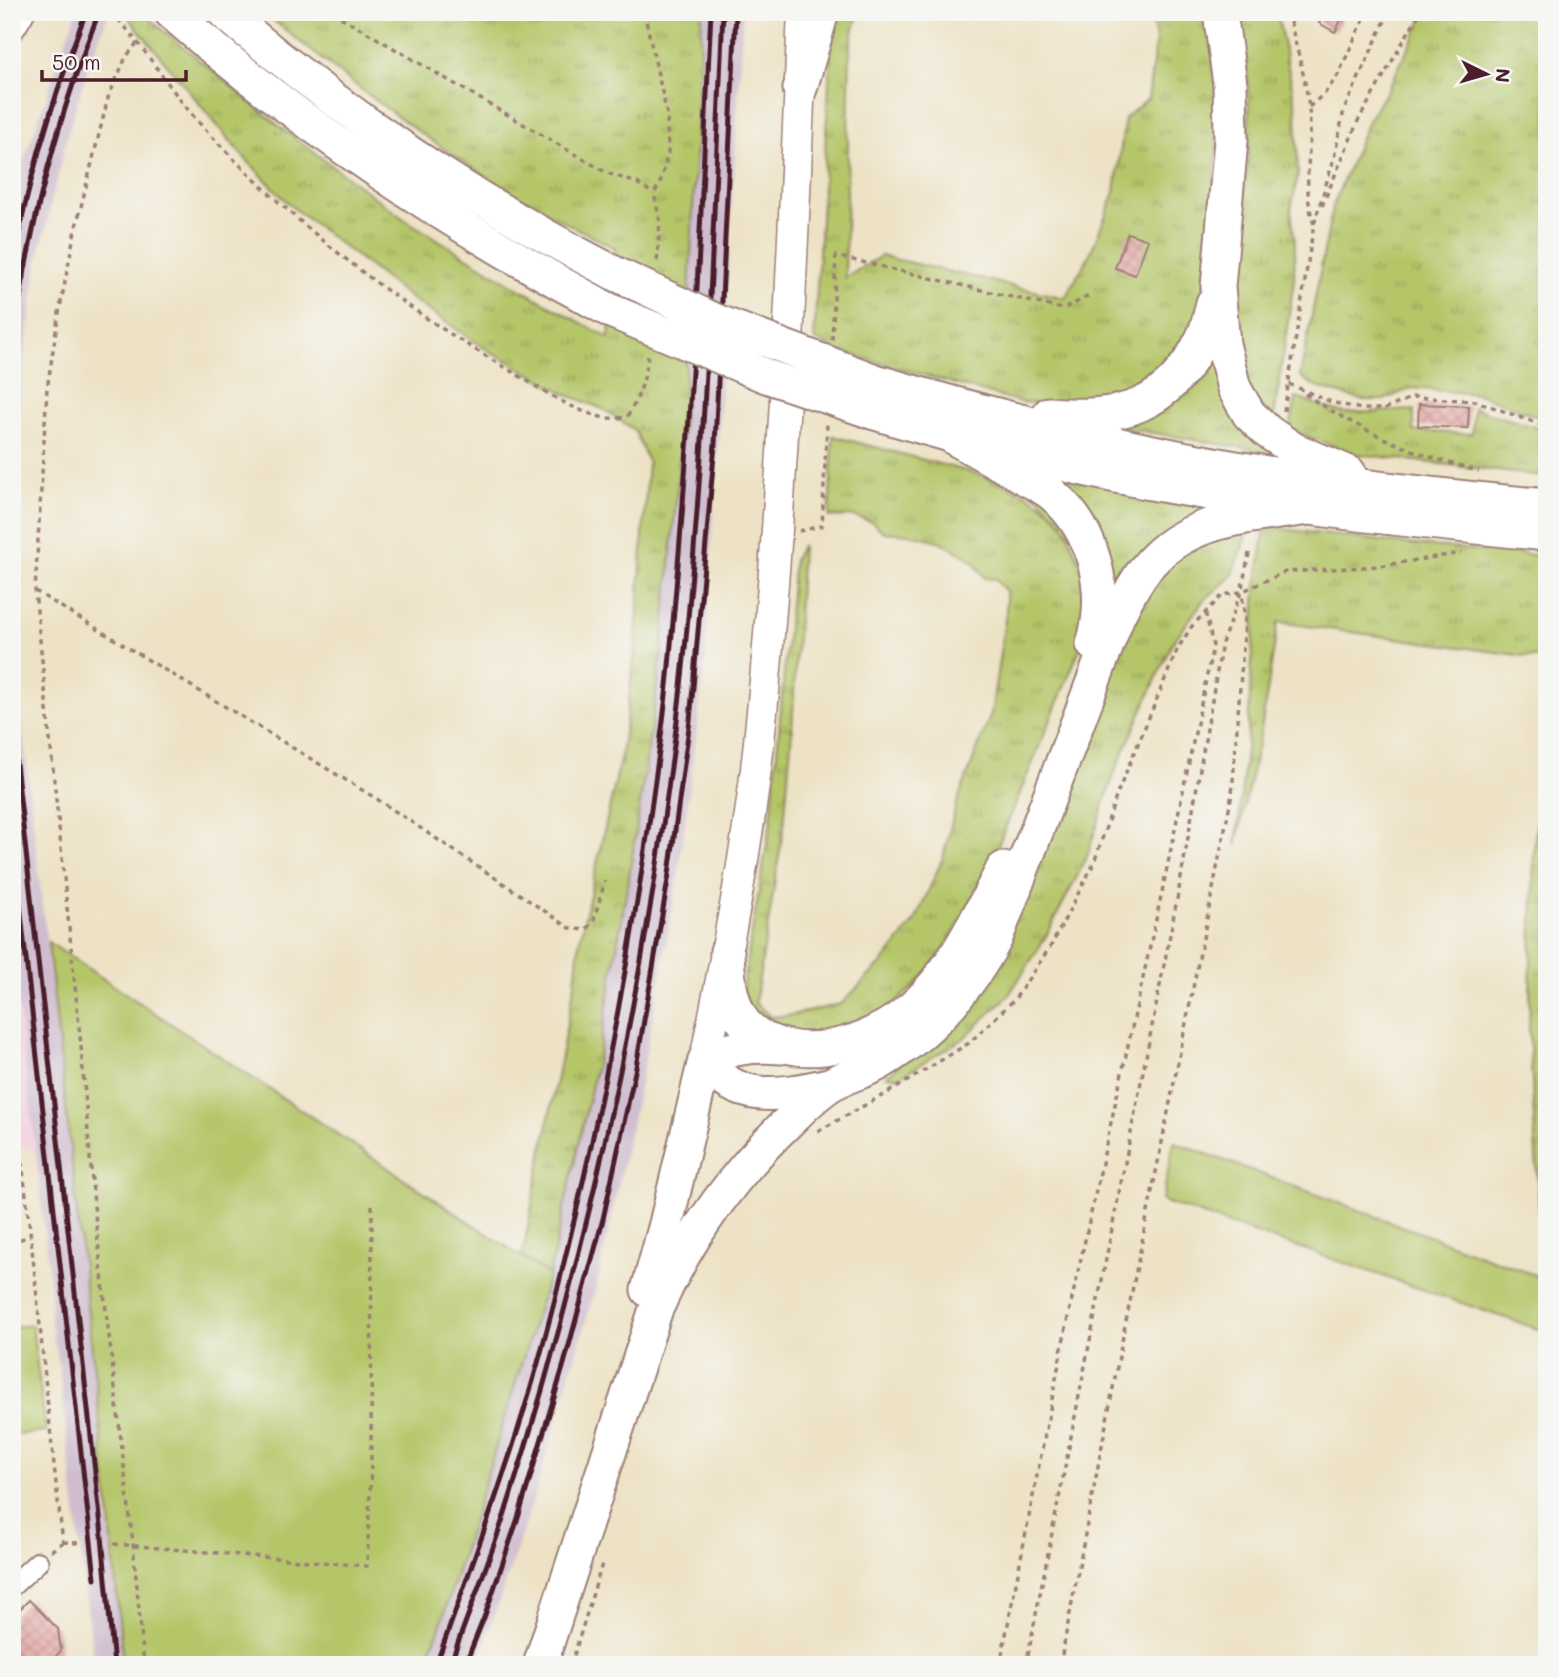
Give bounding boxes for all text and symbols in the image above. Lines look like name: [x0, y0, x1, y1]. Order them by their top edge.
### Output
scale bar: [42, 38, 186, 82]
north arrow: [1450, 38, 1520, 108]
text: 50 m: [52, 48, 101, 75]
text: N: [1490, 67, 1517, 84]

